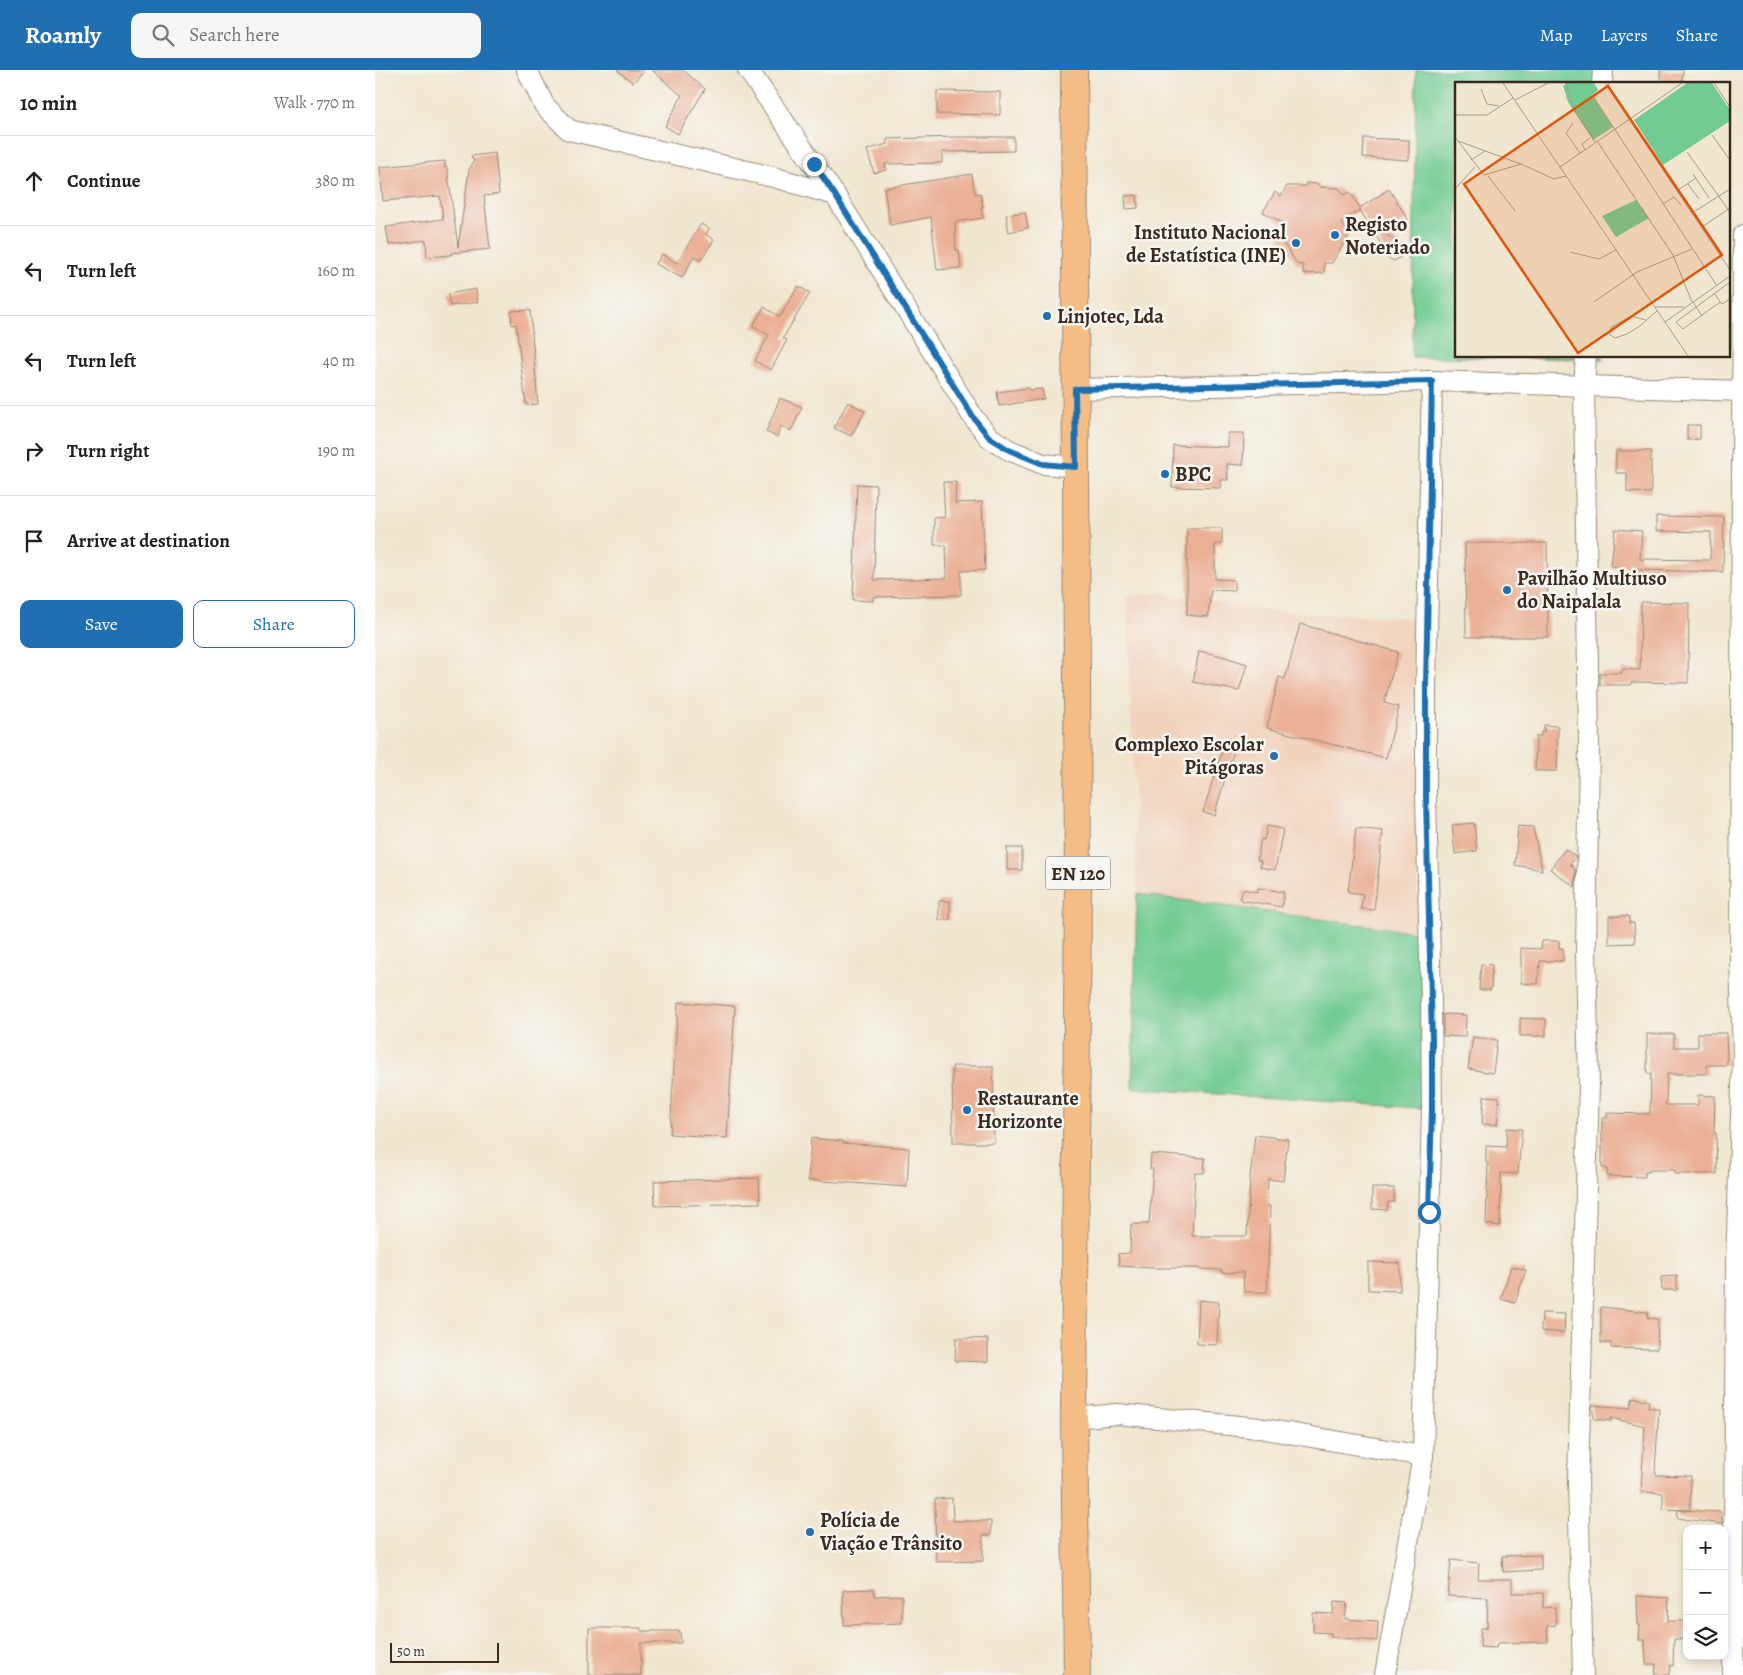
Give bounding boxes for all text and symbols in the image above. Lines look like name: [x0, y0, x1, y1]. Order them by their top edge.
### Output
search box: [131, 13, 481, 58]
text: Roamly: [25, 19, 101, 51]
icon: search: [149, 21, 177, 49]
text: Search here: [189, 22, 280, 48]
text: Map: [1540, 23, 1573, 47]
text: Layers: [1601, 23, 1648, 47]
text: Share: [1676, 23, 1718, 47]
inset map: [1455, 82, 1731, 358]
text: 10 min: [20, 89, 77, 117]
text: Walk · 770 m: [274, 92, 355, 114]
route end: [803, 153, 826, 176]
icon: ahead: [20, 167, 48, 195]
text: Continue: [67, 168, 141, 194]
text: 380 m: [316, 170, 355, 192]
place label: Registo Noteriado: [1345, 211, 1430, 261]
place label: Instituto Nacional de Estatística (INE): [1126, 219, 1287, 269]
marker: Registo Noteriado: [1329, 229, 1341, 241]
marker: Instituto Nacional de Estatística (INE): [1290, 237, 1302, 249]
icon: left: [20, 257, 48, 285]
text: Turn left: [67, 258, 136, 284]
text: 160 m: [317, 260, 355, 282]
place label: Linjotec, Lda: [1057, 303, 1164, 330]
marker: Linjotec, Lda: [1041, 310, 1053, 322]
icon: left: [20, 347, 48, 375]
text: Turn left: [67, 348, 136, 374]
text: 40 m: [323, 350, 355, 372]
icon: right: [20, 437, 48, 465]
text: Turn right: [67, 438, 149, 464]
text: 190 m: [317, 440, 355, 462]
place label: BPC: [1175, 461, 1211, 488]
marker: BPC: [1159, 468, 1171, 480]
icon: arrive: [20, 527, 48, 555]
text: Arrive at destination: [67, 528, 230, 554]
place label: Pavilhão Multiuso do Naipalala: [1517, 565, 1667, 615]
marker: Pavilhão Multiuso do Naipalala: [1501, 584, 1513, 596]
button: Save: [20, 600, 183, 648]
button: Share: [193, 600, 355, 648]
place label: Complexo Escolar Pitágoras: [1115, 731, 1264, 781]
marker: Complexo Escolar Pitágoras: [1268, 750, 1280, 762]
road number: EN 120: [1045, 856, 1111, 890]
place label: Restaurante Horizonte: [977, 1085, 1079, 1135]
marker: Restaurante Horizonte: [961, 1104, 973, 1116]
route start: [1418, 1201, 1441, 1224]
place label: Polícia de Viação e Trânsito: [819, 1507, 962, 1557]
map controls: [1683, 1525, 1728, 1660]
button: +: [1683, 1525, 1728, 1570]
marker: Polícia de Viação e Trânsito: [804, 1526, 816, 1538]
button: −: [1683, 1570, 1728, 1615]
button: layers: [1683, 1615, 1728, 1660]
scale bar: [390, 1640, 499, 1663]
text: 50 m: [397, 1642, 425, 1661]

